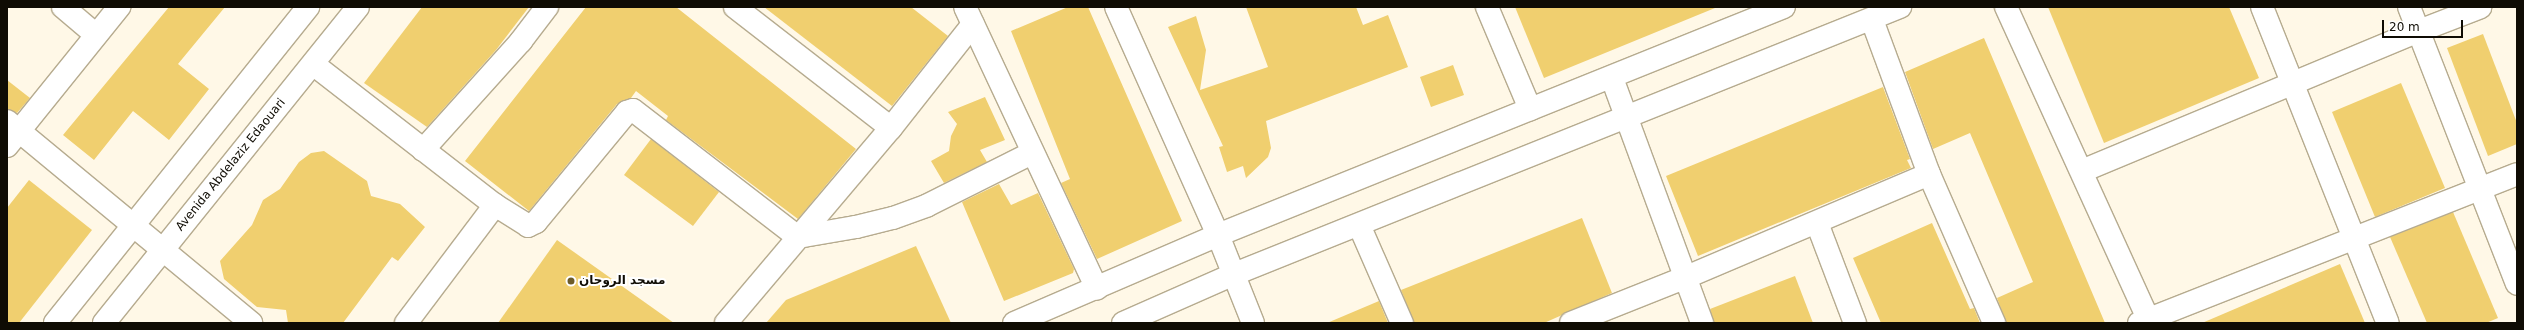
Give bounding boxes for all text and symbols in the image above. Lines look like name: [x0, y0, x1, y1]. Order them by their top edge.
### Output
scale bar: [2384, 12, 2465, 38]
text: 20 m: [2389, 20, 2420, 34]
street label: Avenida Abdelaziz Edaouari: [173, 96, 289, 234]
place label: مسجد الروحان: [579, 274, 665, 288]
marker: مسجد الروحان: [566, 276, 576, 286]

